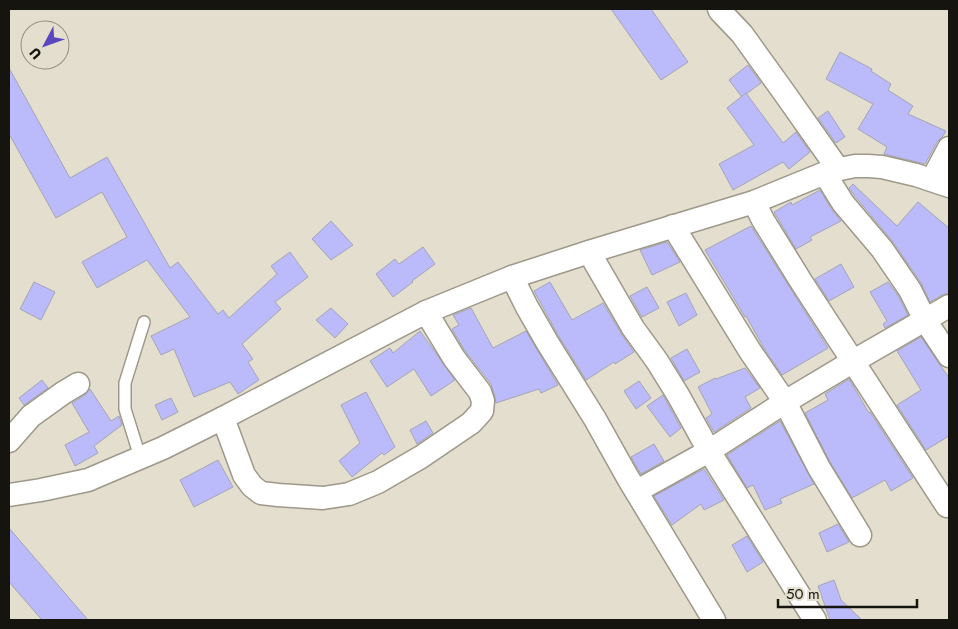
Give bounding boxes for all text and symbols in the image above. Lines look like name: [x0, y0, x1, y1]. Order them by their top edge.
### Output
north arrow: [20, 20, 70, 70]
text: U: [24, 43, 46, 64]
scale bar: [778, 576, 917, 608]
text: 50 m: [786, 583, 820, 605]

